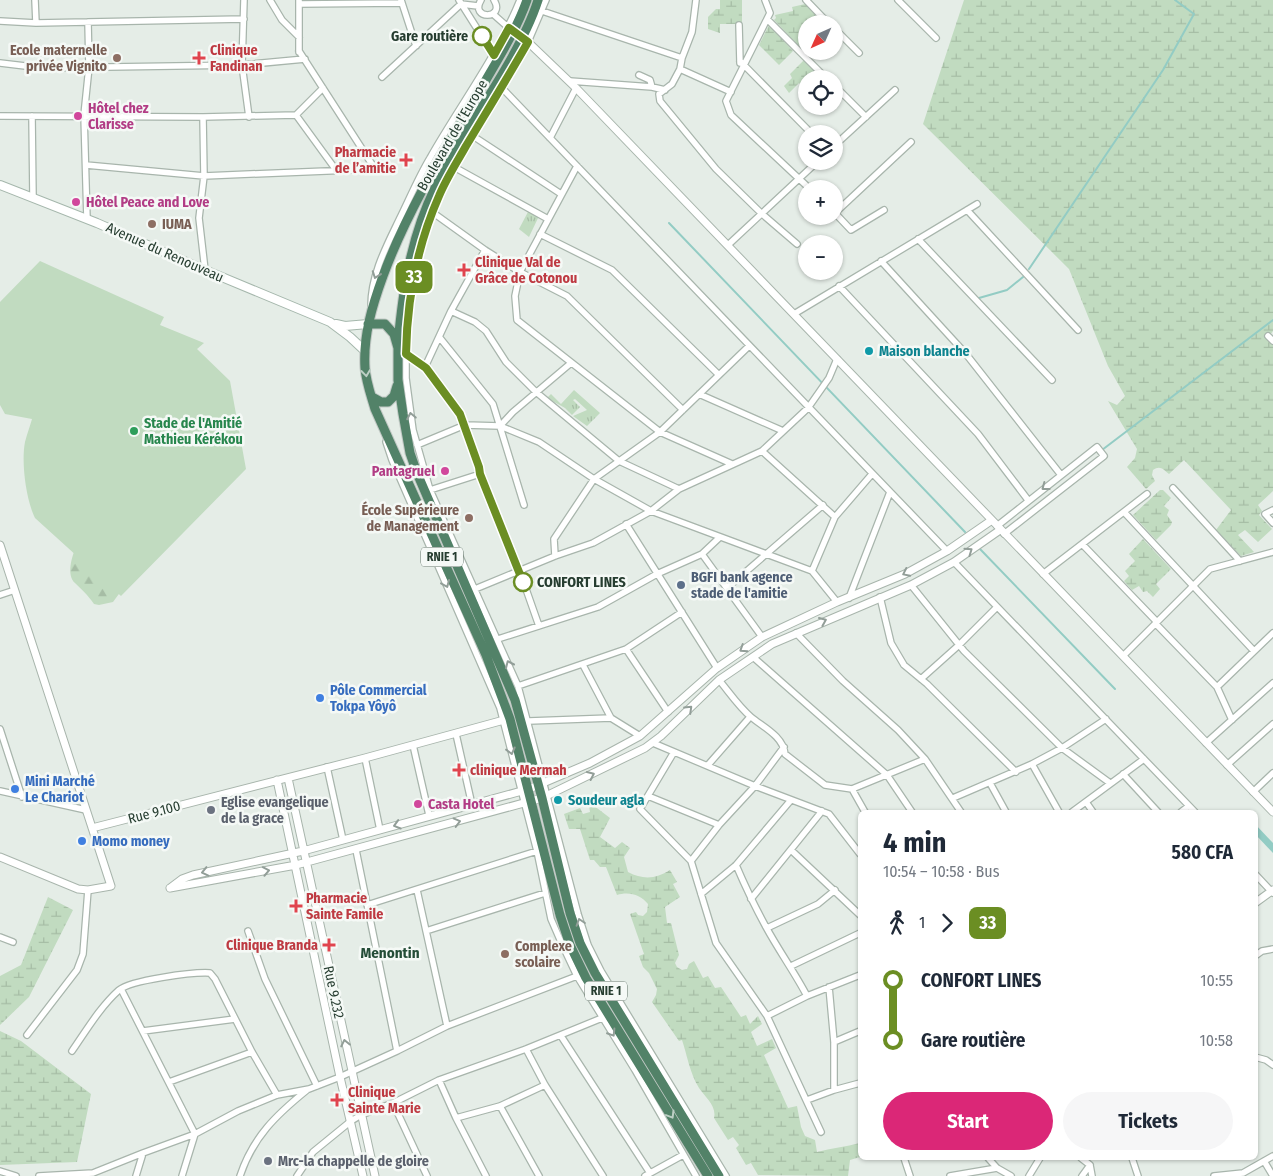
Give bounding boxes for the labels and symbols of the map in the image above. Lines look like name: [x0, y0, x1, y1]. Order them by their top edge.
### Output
north arrow: [798, 15, 842, 60]
marker: Gare routière: [472, 26, 492, 46]
place label: Gare routière: [391, 28, 468, 45]
place label: Ecole maternelle privée Vignito: [10, 42, 108, 75]
place label: Clinique Fandinan: [210, 42, 263, 75]
marker: Clinique Fandinan: [192, 51, 206, 65]
marker: Ecole maternelle privée Vignito: [111, 52, 123, 64]
street label: Boulevard de l’Europe: [414, 77, 491, 194]
place label: Hôtel chez Clarisse: [88, 100, 149, 133]
marker: Hôtel chez Clarisse: [72, 110, 84, 122]
place label: Pharmacie de l’amitie: [335, 144, 396, 177]
marker: Pharmacie de l’amitie: [400, 154, 412, 166]
place label: Hôtel Peace and Love: [86, 194, 209, 211]
marker: Hôtel Peace and Love: [70, 196, 82, 208]
place label: IUMA: [162, 216, 192, 233]
marker: IUMA: [146, 218, 158, 230]
street label: Avenue du Renouveau: [103, 219, 226, 286]
place label: Clinique Val de Grâce de Cotonou: [475, 254, 577, 287]
line badge: 33: [392, 261, 436, 293]
marker: Clinique Val de Grâce de Cotonou: [457, 263, 471, 277]
one-way arrow: [372, 270, 382, 279]
place label: Maison blanche: [879, 343, 970, 360]
marker: Maison blanche: [863, 345, 875, 357]
one-way arrow: [360, 369, 371, 377]
one-way arrow: [406, 412, 416, 421]
place label: Stade de l'Amitié Mathieu Kérékou: [144, 415, 243, 448]
marker: Stade de l'Amitié Mathieu Kérékou: [128, 425, 140, 437]
place label: Pantagruel: [372, 463, 435, 480]
marker: Pantagruel: [439, 465, 451, 477]
one-way arrow: [1042, 482, 1051, 490]
place label: École Supérieure de Management: [361, 501, 460, 535]
marker: École Supérieure de Management: [463, 512, 475, 524]
road number: RNIE 1: [421, 548, 463, 566]
one-way arrow: [964, 548, 973, 557]
one-way arrow: [902, 567, 911, 577]
place label: BGFI bank agence stade de l'amitie: [691, 569, 793, 602]
marker: CONFORT LINES: [513, 572, 533, 592]
place label: CONFORT LINES: [537, 574, 626, 591]
one-way arrow: [440, 579, 451, 588]
marker: BGFI bank agence stade de l'amitie: [675, 579, 687, 591]
one-way arrow: [818, 617, 827, 628]
one-way arrow: [739, 643, 748, 653]
one-way arrow: [505, 660, 516, 669]
place label: Pôle Commercial Tokpa Yôyô: [330, 682, 427, 715]
marker: Pôle Commercial Tokpa Yôyô: [314, 692, 326, 704]
one-way arrow: [683, 706, 692, 715]
one-way arrow: [506, 746, 516, 754]
place label: clinique Mermah: [470, 762, 567, 779]
marker: clinique Mermah: [452, 763, 466, 777]
one-way arrow: [586, 770, 595, 781]
place label: Mini Marché Le Chariot: [25, 773, 95, 806]
marker: Mini Marché Le Chariot: [9, 783, 21, 795]
place label: Soudeur agla: [568, 792, 645, 809]
place label: Eglise evangelique de la grace: [221, 794, 329, 827]
marker: Soudeur agla: [552, 794, 564, 806]
place label: Casta Hotel: [428, 796, 495, 813]
street label: Rue 9.100: [126, 797, 182, 828]
marker: Casta Hotel: [412, 798, 424, 810]
marker: Eglise evangelique de la grace: [205, 804, 217, 816]
one-way arrow: [452, 818, 460, 828]
one-way arrow: [394, 819, 402, 829]
place label: Momo money: [92, 833, 170, 850]
marker: Momo money: [76, 835, 88, 847]
one-way arrow: [201, 866, 210, 877]
one-way arrow: [261, 867, 270, 877]
place label: Pharmacie Sainte Famile: [306, 890, 383, 923]
marker: Pharmacie Sainte Famile: [290, 900, 302, 912]
one-way arrow: [576, 918, 586, 927]
place label: Clinique Branda: [226, 937, 318, 954]
marker: Clinique Branda: [322, 938, 336, 952]
place label: Complexe scolaire: [515, 938, 572, 971]
district label: Menontin: [360, 944, 420, 962]
marker: Complexe scolaire: [499, 948, 511, 960]
street label: Rue 9.232: [320, 964, 347, 1020]
road number: RNIE 1: [585, 981, 627, 1000]
one-way arrow: [605, 1028, 615, 1037]
one-way arrow: [340, 1039, 351, 1048]
place label: Clinique Sainte Marie: [348, 1084, 421, 1117]
marker: Clinique Sainte Marie: [330, 1093, 344, 1107]
one-way arrow: [664, 1110, 674, 1119]
place label: Mrc-la chappelle de gloire: [278, 1153, 429, 1170]
marker: Mrc-la chappelle de gloire: [262, 1155, 274, 1167]

